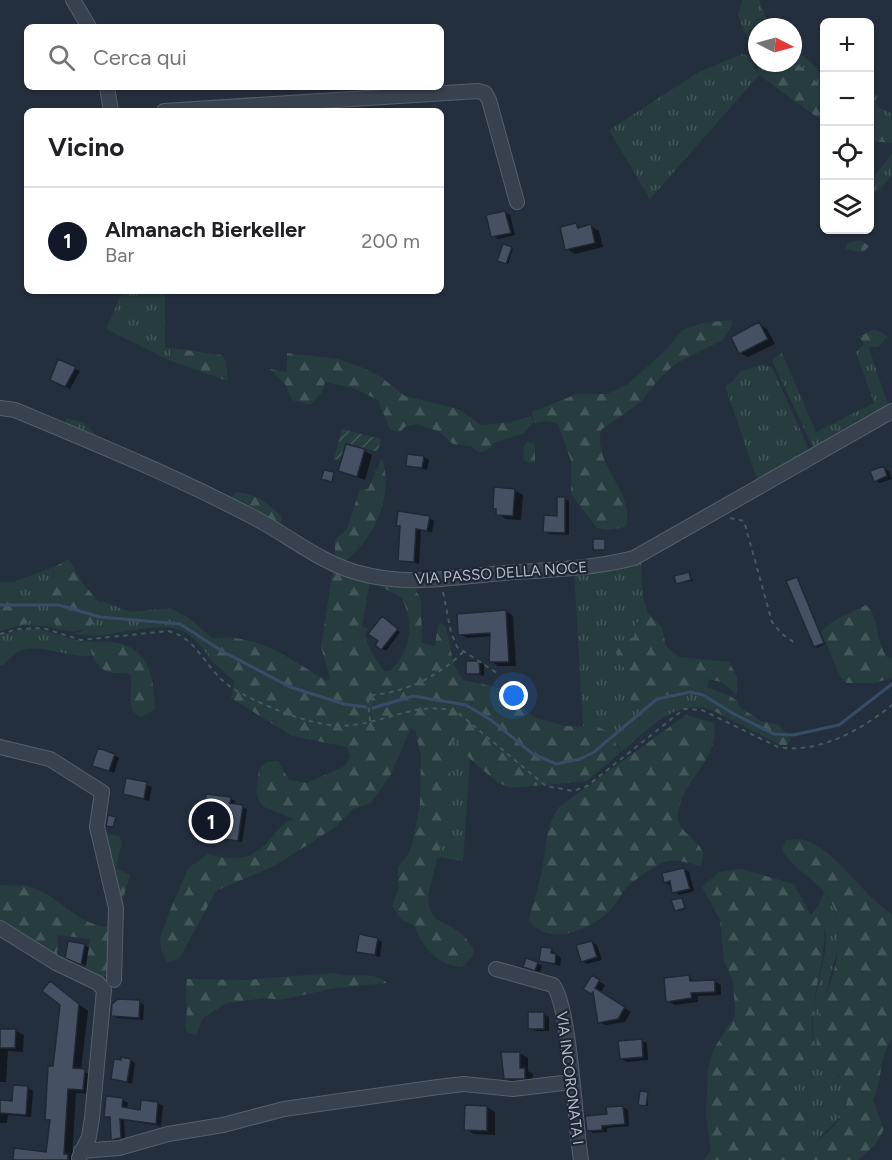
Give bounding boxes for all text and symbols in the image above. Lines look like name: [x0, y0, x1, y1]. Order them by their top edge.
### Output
north arrow: [748, 18, 802, 72]
map controls: [820, 18, 874, 234]
button: +: [820, 18, 874, 72]
search box: [24, 24, 444, 90]
icon: search: [45, 41, 78, 74]
text: Cerca qui: [93, 44, 187, 71]
button: −: [820, 72, 874, 126]
button: locate: [820, 126, 874, 180]
text: Vicino: [48, 131, 124, 163]
button: layers: [820, 180, 874, 234]
text: Almanach Bierkeller: [105, 216, 306, 243]
text: 1: [63, 229, 72, 253]
text: 200 m: [361, 229, 420, 253]
text: Bar: [105, 243, 134, 267]
street label: VIA PASSO DELLA NOCE: [414, 558, 588, 588]
your location: [499, 681, 528, 710]
pin: 1: [192, 798, 230, 844]
street label: VIA INCORONATA I: [553, 1010, 587, 1146]

